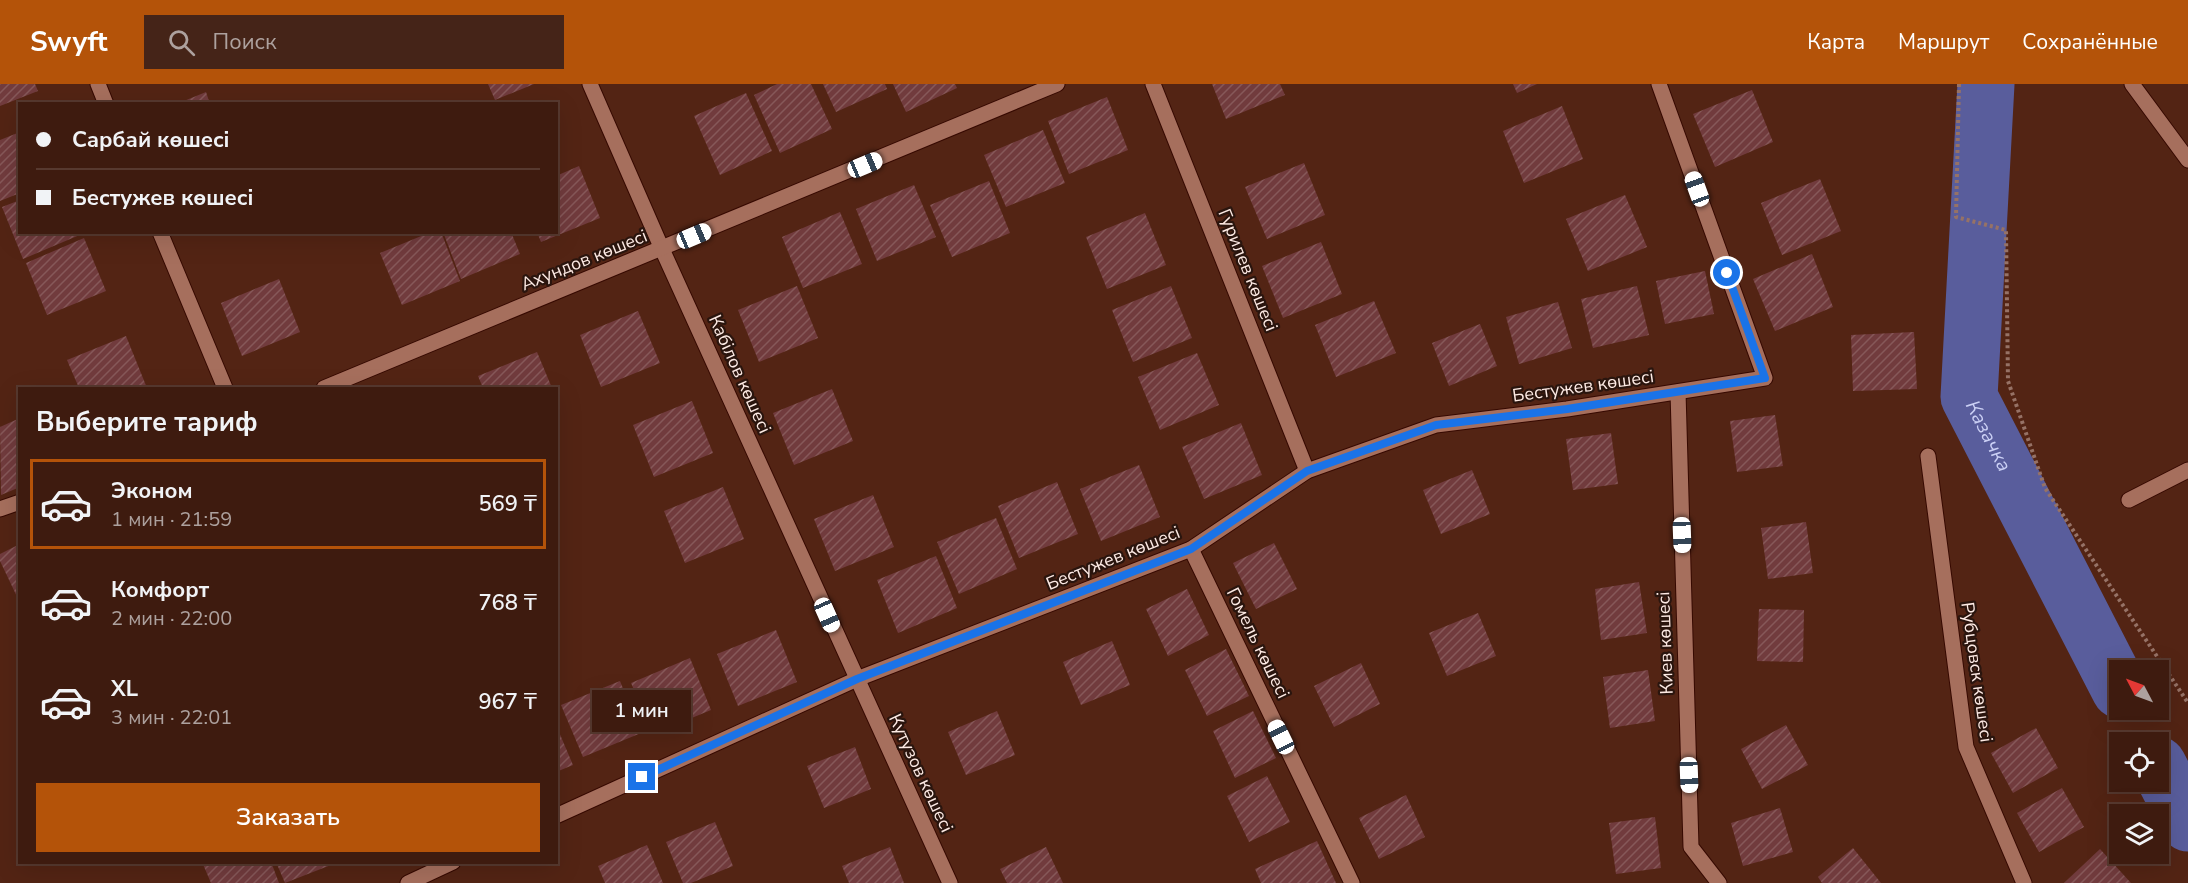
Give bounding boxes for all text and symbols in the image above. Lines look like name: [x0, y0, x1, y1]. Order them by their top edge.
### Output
search box: [144, 15, 564, 69]
text: Swyft: [30, 23, 108, 61]
icon: search: [165, 26, 198, 59]
text: Поиск: [213, 27, 276, 57]
text: Карта: [1807, 28, 1865, 56]
text: Маршрут: [1898, 28, 1989, 56]
text: Сохранённые: [2022, 28, 2158, 56]
text: Сарбай көшесі: [72, 125, 230, 155]
car: [845, 150, 885, 180]
car: [1682, 169, 1712, 209]
text: Бестужев көшесі: [72, 183, 253, 213]
street label: Гурилев көшесі: [1213, 205, 1283, 335]
car: [674, 221, 714, 251]
street label: Ахундов көшесі: [517, 224, 651, 296]
route start: [1713, 259, 1740, 286]
street label: Кабілов көшесі: [703, 311, 777, 437]
street label: Бестужев көшесі: [1511, 364, 1655, 408]
water label: Казачка: [1959, 396, 2018, 476]
text: Выберите тариф: [36, 404, 258, 441]
text: Эконом: [111, 476, 193, 506]
icon: car: [39, 477, 93, 531]
text: 569 ₸: [478, 489, 537, 519]
text: 1 мин · 21:59: [111, 506, 232, 533]
car: [1672, 517, 1692, 553]
street label: Бестужев көшесі: [1042, 520, 1184, 596]
text: Комфорт: [111, 575, 209, 605]
icon: car: [39, 576, 93, 630]
street label: Гомель көшесі: [1221, 583, 1295, 703]
text: 768 ₸: [478, 588, 537, 618]
street label: Киев көшесі: [1651, 591, 1679, 695]
car: [811, 595, 843, 635]
street label: Рубцовск көшесі: [1955, 600, 1999, 744]
text: 2 мин · 22:00: [111, 605, 232, 632]
north arrow: [2109, 660, 2169, 720]
map controls: [2109, 660, 2169, 864]
text: XL: [111, 674, 138, 704]
icon: car: [39, 675, 93, 729]
text: 967 ₸: [478, 687, 537, 717]
callout: 1 мин: [592, 690, 692, 732]
text: 1 мин: [614, 697, 669, 724]
text: 3 мин · 22:01: [111, 704, 232, 731]
street label: Кутузов көшесі: [883, 710, 959, 836]
car: [1265, 717, 1297, 757]
button: locate: [2109, 732, 2169, 792]
car: [1679, 757, 1699, 793]
route end: [628, 763, 655, 790]
button: Заказать: [36, 783, 540, 852]
button: layers: [2109, 804, 2169, 864]

